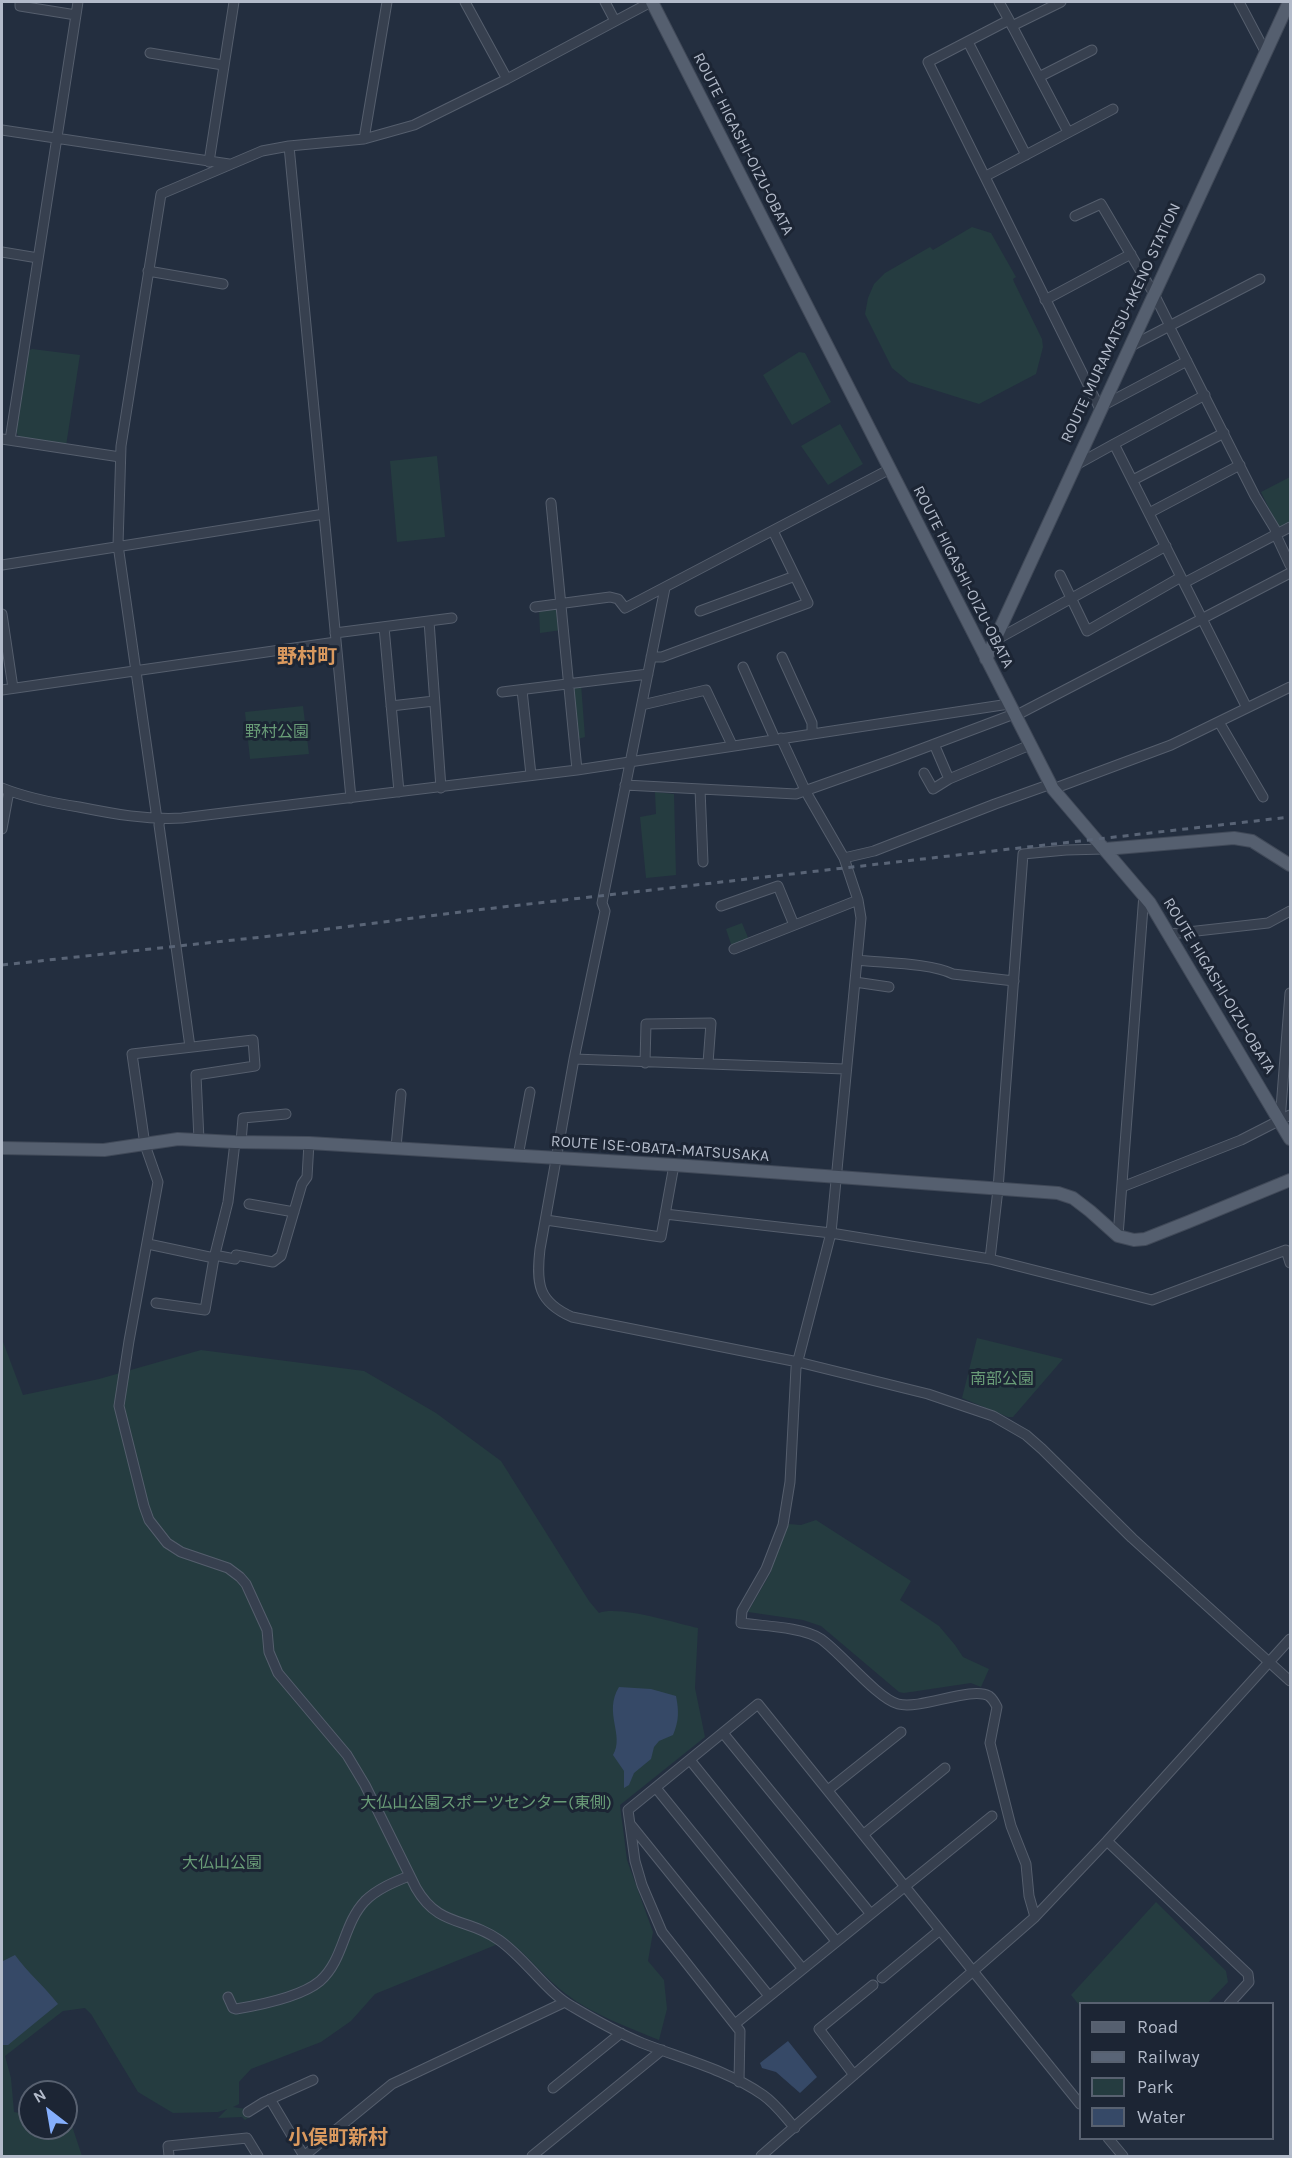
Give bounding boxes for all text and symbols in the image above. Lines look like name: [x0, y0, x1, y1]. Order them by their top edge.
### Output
street label: ROUTE HIGASHI-OIZU-OBATA: [689, 50, 797, 238]
street label: ROUTE MURAMATSU-AKENO STATION: [1057, 200, 1185, 446]
street label: ROUTE HIGASHI-OIZU-OBATA: [909, 483, 1017, 671]
district label: 野村町: [277, 645, 337, 669]
park label: 野村公園: [245, 722, 309, 742]
street label: ROUTE HIGASHI-OIZU-OBATA: [1159, 894, 1279, 1078]
street label: ROUTE ISE-OBATA-MATSUSAKA: [550, 1132, 770, 1166]
park label: 南部公園: [970, 1369, 1034, 1389]
park label: 大仏山公園スポーツセンター(東側): [360, 1793, 612, 1813]
park label: 大仏山公園: [182, 1853, 262, 1873]
legend: [1079, 2002, 1274, 2140]
text: Road: [1137, 2016, 1178, 2038]
text: Railway: [1137, 2046, 1200, 2068]
text: Park: [1137, 2076, 1174, 2098]
north arrow: [18, 2080, 78, 2140]
text: N: [30, 2085, 49, 2107]
text: Water: [1137, 2106, 1185, 2128]
district label: 小俣町新村: [288, 2126, 388, 2150]

